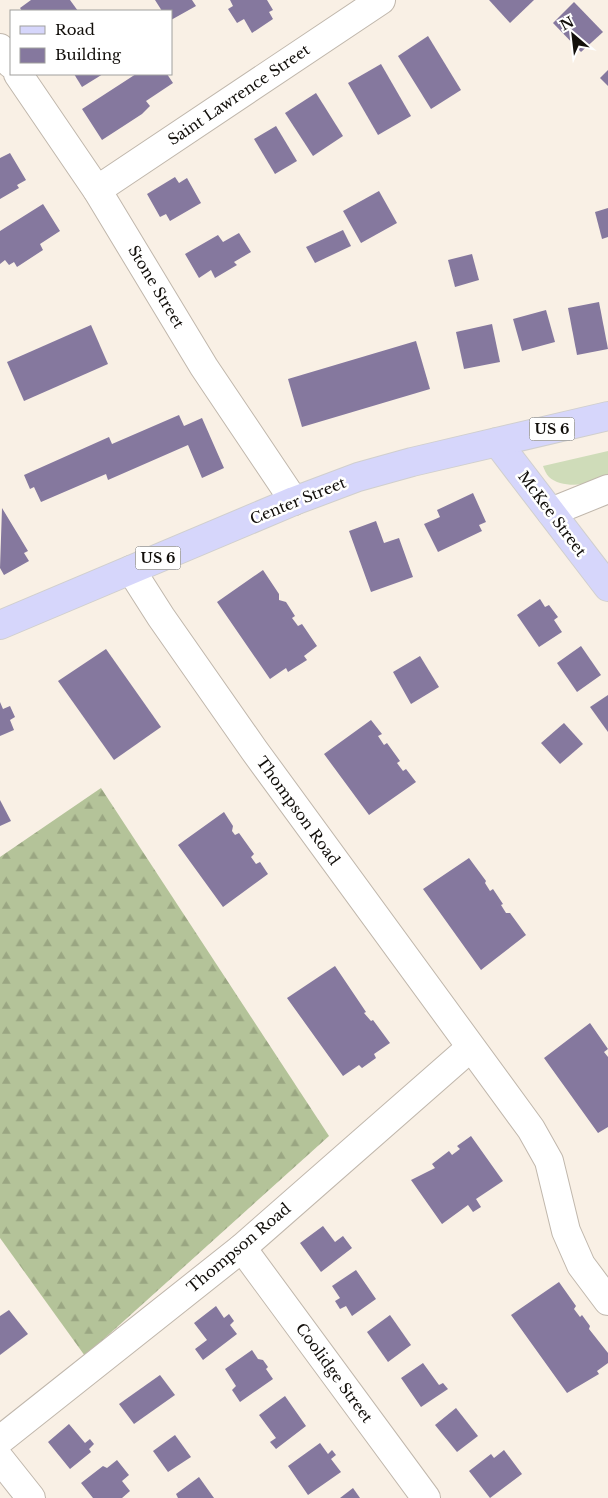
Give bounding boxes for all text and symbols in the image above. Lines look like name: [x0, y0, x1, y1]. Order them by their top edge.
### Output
legend: [10, 10, 172, 75]
north arrow: [548, 10, 598, 60]
text: N: [557, 12, 577, 35]
text: Road: [55, 20, 95, 39]
street label: Saint Lawrence Street: [164, 40, 314, 149]
text: Building: [55, 45, 122, 64]
street label: Stone Street: [124, 242, 189, 332]
road number: US 6: [530, 418, 574, 440]
street label: McKee Street: [514, 467, 591, 560]
street label: Center Street: [247, 473, 349, 528]
road number: US 6: [136, 546, 180, 570]
street label: Thompson Road: [253, 753, 344, 869]
street label: Thompson Road: [183, 1199, 294, 1297]
street label: Coolidge Street: [292, 1319, 377, 1427]

